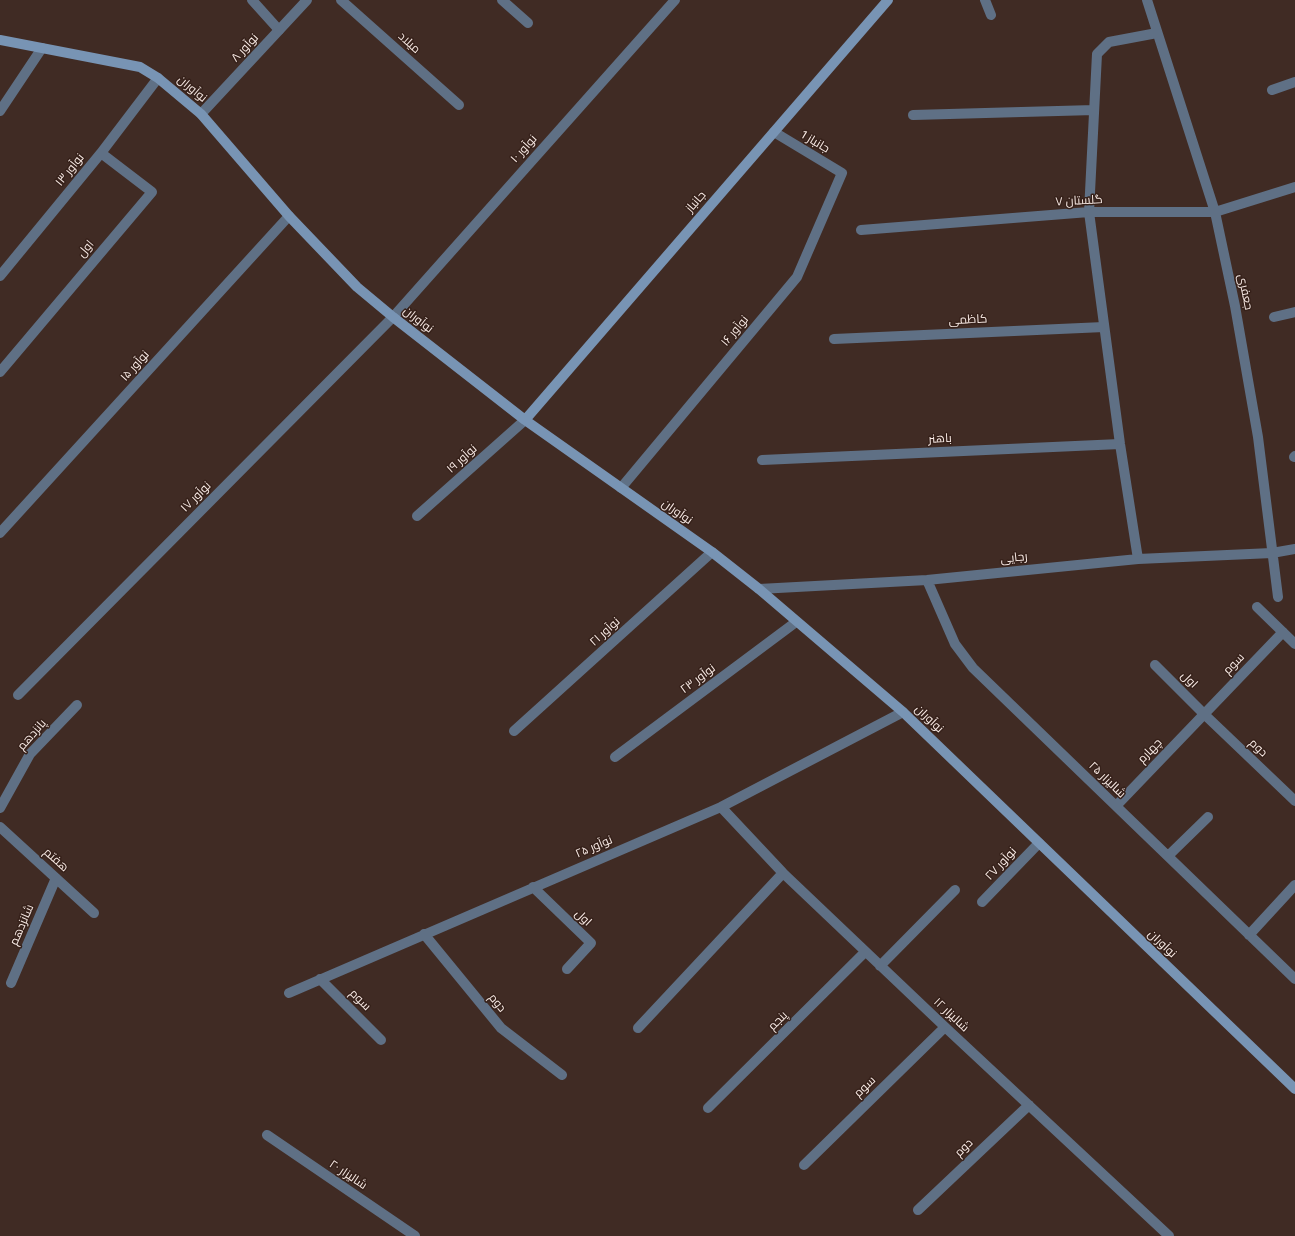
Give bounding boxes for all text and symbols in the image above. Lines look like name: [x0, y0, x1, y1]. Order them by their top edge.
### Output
street label: میلاد: [395, 29, 423, 57]
street label: نوآور ۸: [228, 31, 262, 65]
street label: نوآوران: [174, 72, 210, 106]
street label: جانباز 1: [798, 128, 832, 156]
street label: نوآور ۱۰: [508, 132, 540, 166]
street label: نوآور ۱۳: [53, 151, 87, 189]
street label: جانباز: [683, 188, 709, 216]
street label: گلستان ۷: [1055, 193, 1103, 209]
street label: اول: [75, 238, 97, 260]
street label: جعفری: [1234, 273, 1256, 311]
street label: نوآوران: [400, 304, 436, 336]
street label: کاظمی: [948, 312, 988, 328]
street label: نوآور ۱۶: [718, 313, 752, 349]
street label: نوآور ۱۵: [118, 348, 152, 384]
street label: باهنر: [928, 431, 952, 447]
street label: نوآور ۱۹: [444, 442, 480, 476]
street label: نوآور ۱۷: [178, 479, 214, 515]
street label: نوآوران: [659, 496, 695, 528]
street label: رجایی: [1000, 549, 1028, 567]
street label: نوآور ۲۱: [587, 615, 623, 649]
street label: سوم: [1220, 650, 1248, 678]
street label: نوآور ۲۳: [678, 661, 718, 697]
street label: اول: [1178, 669, 1200, 691]
street label: نوآوران: [912, 702, 946, 736]
street label: پانزدهم: [14, 716, 50, 754]
street label: چهارم: [1135, 736, 1165, 766]
street label: دوم: [1246, 736, 1270, 760]
street label: شالیزار ۲۵: [1085, 759, 1129, 801]
street label: نوآور ۲۵: [573, 833, 615, 861]
street label: هفتم: [41, 845, 71, 875]
street label: نوآور ۲۷: [982, 845, 1020, 883]
street label: شانزدهم: [7, 902, 37, 948]
street label: اول: [572, 907, 594, 929]
street label: نوآوران: [1145, 927, 1179, 961]
street label: سوم: [346, 986, 374, 1014]
street label: دوم: [485, 991, 509, 1015]
street label: شالیزار ۱۲: [930, 995, 972, 1035]
street label: پنجم: [765, 1008, 791, 1034]
street label: سوم: [851, 1073, 879, 1101]
street label: دوم: [952, 1136, 976, 1160]
street label: شالیزار ۲۰: [326, 1157, 370, 1193]

